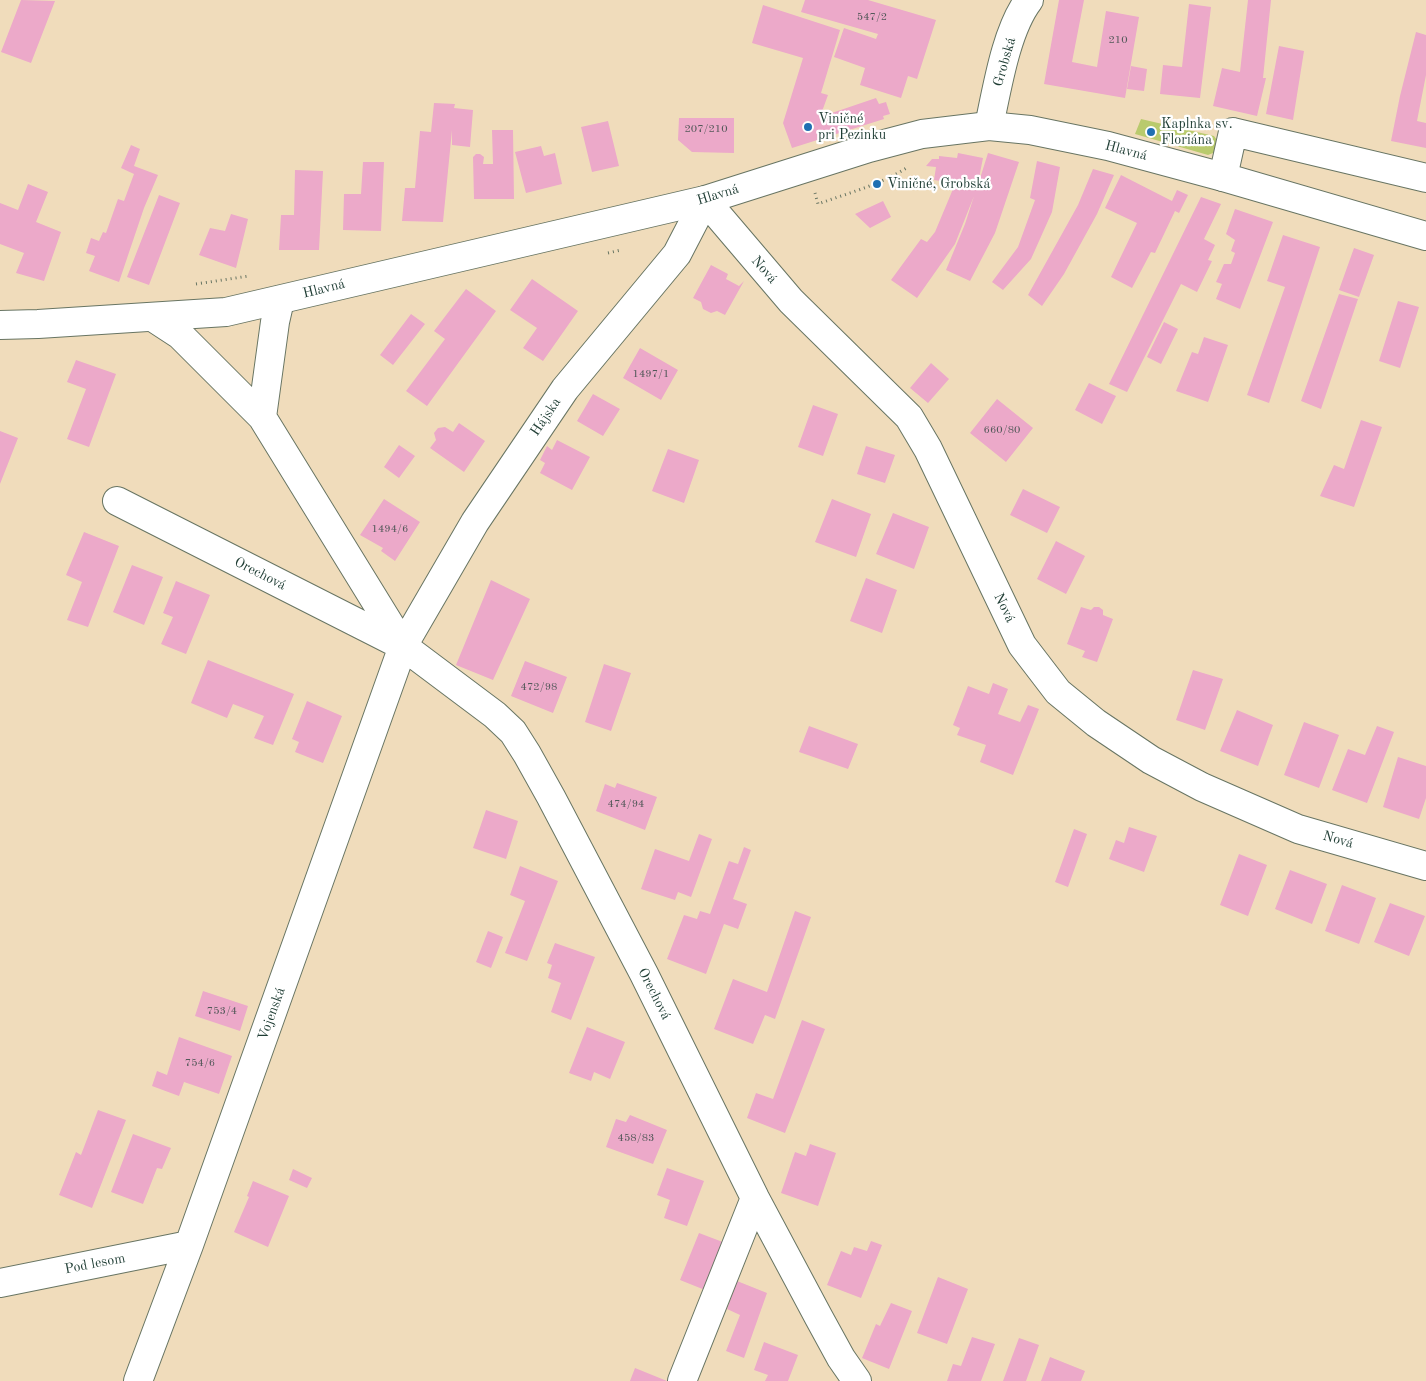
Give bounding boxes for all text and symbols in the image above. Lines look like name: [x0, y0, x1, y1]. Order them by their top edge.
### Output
house number: 547/2: [857, 10, 887, 24]
house number: 210: [1108, 33, 1128, 47]
street label: Grobská: [990, 36, 1020, 88]
place label: Viničné pri Pezinku: [818, 111, 886, 144]
place label: Kaplnka sv. Floriána: [1161, 116, 1233, 148]
marker: Viničné pri Pezinku: [802, 121, 814, 133]
house number: 207/210: [684, 122, 728, 136]
marker: Kaplnka sv. Floriána: [1145, 126, 1157, 138]
street label: Hlavná: [1103, 137, 1149, 165]
place label: Viničné, Grobská: [887, 176, 990, 192]
marker: Viničné, Grobská: [871, 178, 883, 190]
street label: Hlavná: [695, 181, 741, 209]
street label: Nová: [747, 253, 781, 287]
street label: Hlavná: [301, 276, 347, 302]
house number: 1497/1: [633, 367, 669, 381]
street label: Hájska: [527, 395, 565, 439]
house number: 660/80: [984, 423, 1020, 437]
house number: 1494/6: [372, 522, 408, 536]
street label: Orechová: [231, 554, 289, 594]
street label: Nová: [990, 590, 1018, 626]
house number: 472/98: [521, 680, 557, 694]
house number: 474/94: [608, 797, 644, 811]
street label: Nová: [1321, 828, 1355, 852]
street label: Orechová: [634, 965, 674, 1023]
street label: Vojenská: [255, 985, 289, 1043]
house number: 753/4: [207, 1004, 237, 1018]
house number: 754/6: [185, 1056, 215, 1070]
house number: 458/83: [618, 1131, 654, 1145]
street label: Pod lesom: [63, 1250, 127, 1278]

